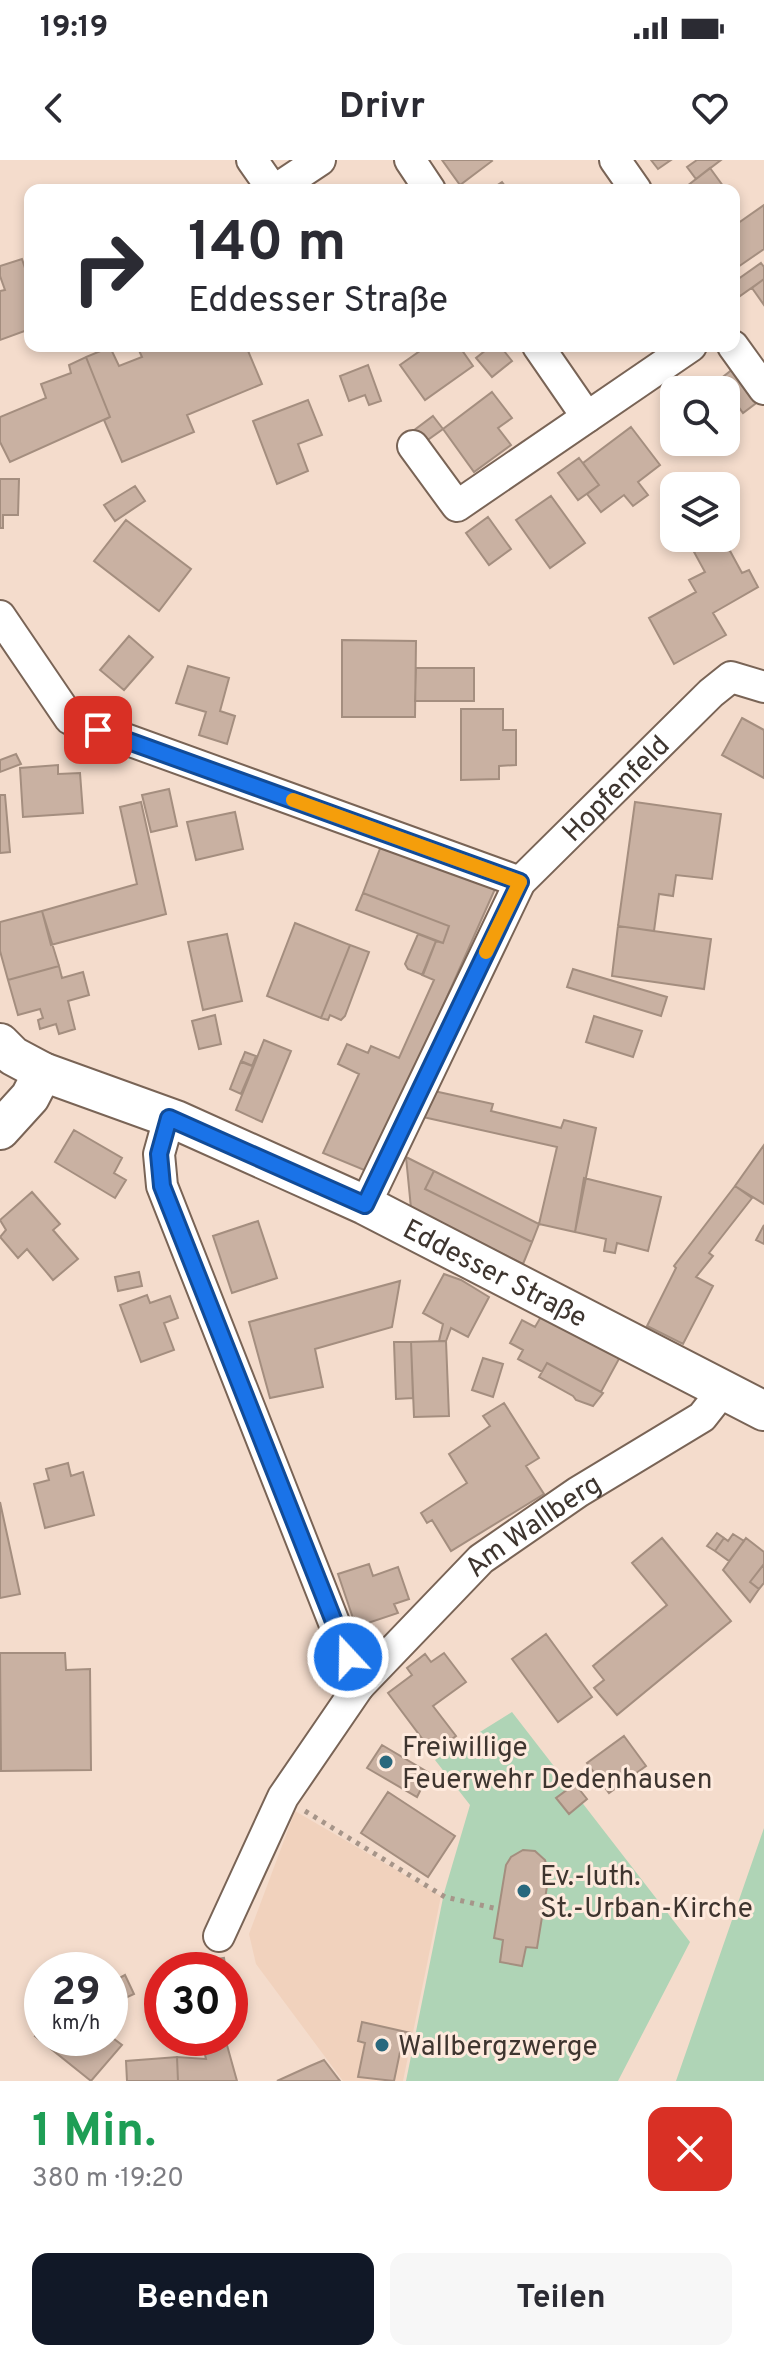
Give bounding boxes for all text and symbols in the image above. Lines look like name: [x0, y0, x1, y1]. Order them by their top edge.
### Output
text: 19:19: [40, 10, 108, 47]
text: Drivr: [339, 85, 425, 131]
icon: back: [32, 86, 76, 130]
icon: heart: [688, 86, 732, 130]
text: 140 m: [188, 210, 346, 280]
icon: right: [56, 216, 160, 320]
text: Eddesser Straße: [188, 279, 448, 325]
map controls: [660, 376, 740, 552]
button: search: [660, 376, 740, 456]
button: layers: [660, 472, 740, 552]
pin: [64, 696, 132, 764]
icon: arrive: [76, 708, 120, 752]
street label: Hopfenfeld: [556, 729, 679, 851]
street label: Eddesser Straße: [396, 1213, 592, 1338]
street label: Am Wallberg: [458, 1467, 609, 1586]
position arrow: [306, 1615, 390, 1699]
place label: Freiwillige Feuerwehr Dedenhausen: [402, 1731, 712, 1799]
marker: Freiwillige Feuerwehr Dedenhausen: [377, 1753, 395, 1771]
place label: Ev.-luth. St.-Urban-Kirche: [540, 1860, 753, 1928]
marker: Ev.-luth. St.-Urban-Kirche: [515, 1882, 533, 1900]
speed limit sign: 30: [144, 1952, 248, 2056]
text: 29: [51, 1969, 101, 2019]
text: km/h: [52, 2011, 100, 2037]
place label: Wallbergzwerge: [398, 2030, 598, 2066]
marker: Wallbergzwerge: [373, 2036, 391, 2054]
text: 1 Min.: [32, 2103, 156, 2163]
button: close: [648, 2107, 732, 2191]
text: 380 m · 19:20: [32, 2163, 184, 2196]
button: Beenden: [32, 2253, 374, 2345]
button: Teilen: [390, 2253, 732, 2345]

